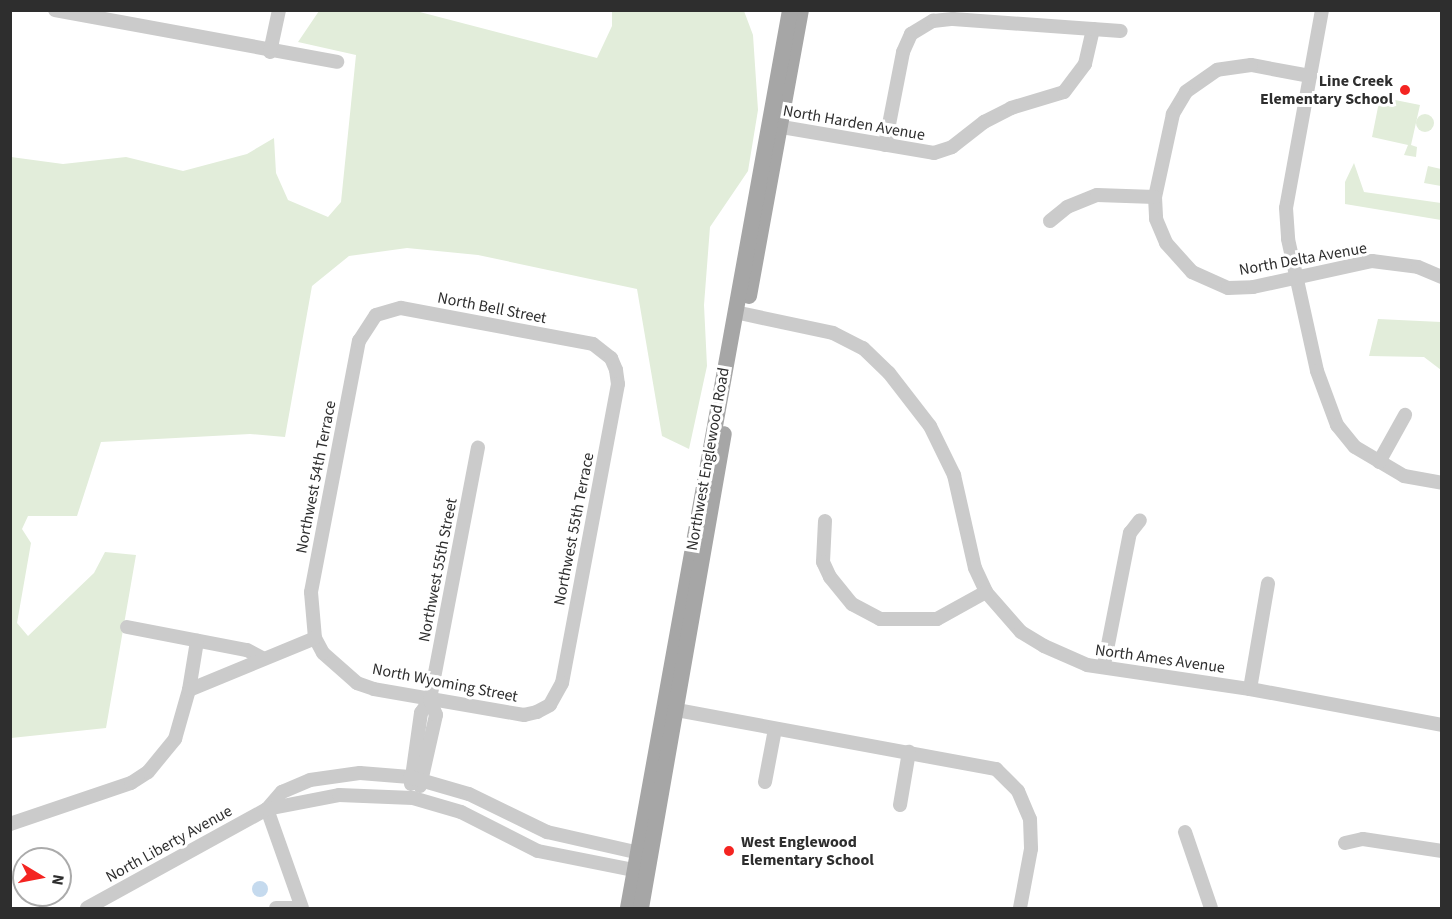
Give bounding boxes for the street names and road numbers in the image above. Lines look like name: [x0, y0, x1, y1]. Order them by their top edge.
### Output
street label: North Harden Avenue: [781, 101, 927, 145]
street label: North Delta Avenue: [1238, 238, 1368, 280]
street label: North Bell Street: [436, 288, 548, 328]
street label: Northwest Englewood Road: [682, 366, 734, 552]
street label: Northwest 54th Terrace: [292, 399, 340, 555]
street label: Northwest 55th Terrace: [550, 451, 598, 607]
street label: Northwest 55th Street: [415, 496, 461, 644]
street label: North Ames Avenue: [1094, 640, 1226, 678]
street label: North Wyoming Street: [371, 659, 519, 707]
street label: North Liberty Avenue: [103, 801, 235, 887]

